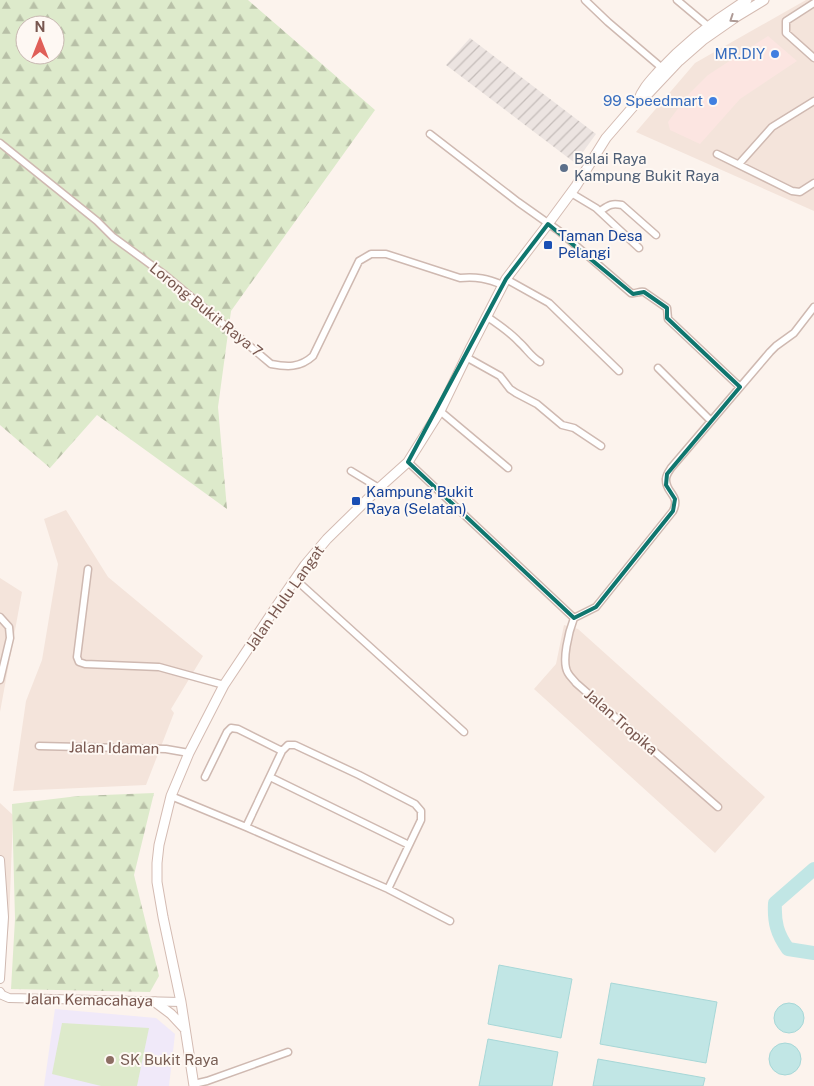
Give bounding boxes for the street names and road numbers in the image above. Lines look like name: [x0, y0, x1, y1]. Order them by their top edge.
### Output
street label: Lorong Bukit Raya 7: [147, 259, 266, 360]
street label: Jalan Hulu Langat: [242, 542, 327, 654]
street label: Jalan Tropika: [581, 685, 661, 758]
street label: Jalan Idaman: [69, 738, 159, 757]
street label: Jalan Kemacahaya: [25, 990, 153, 1009]

